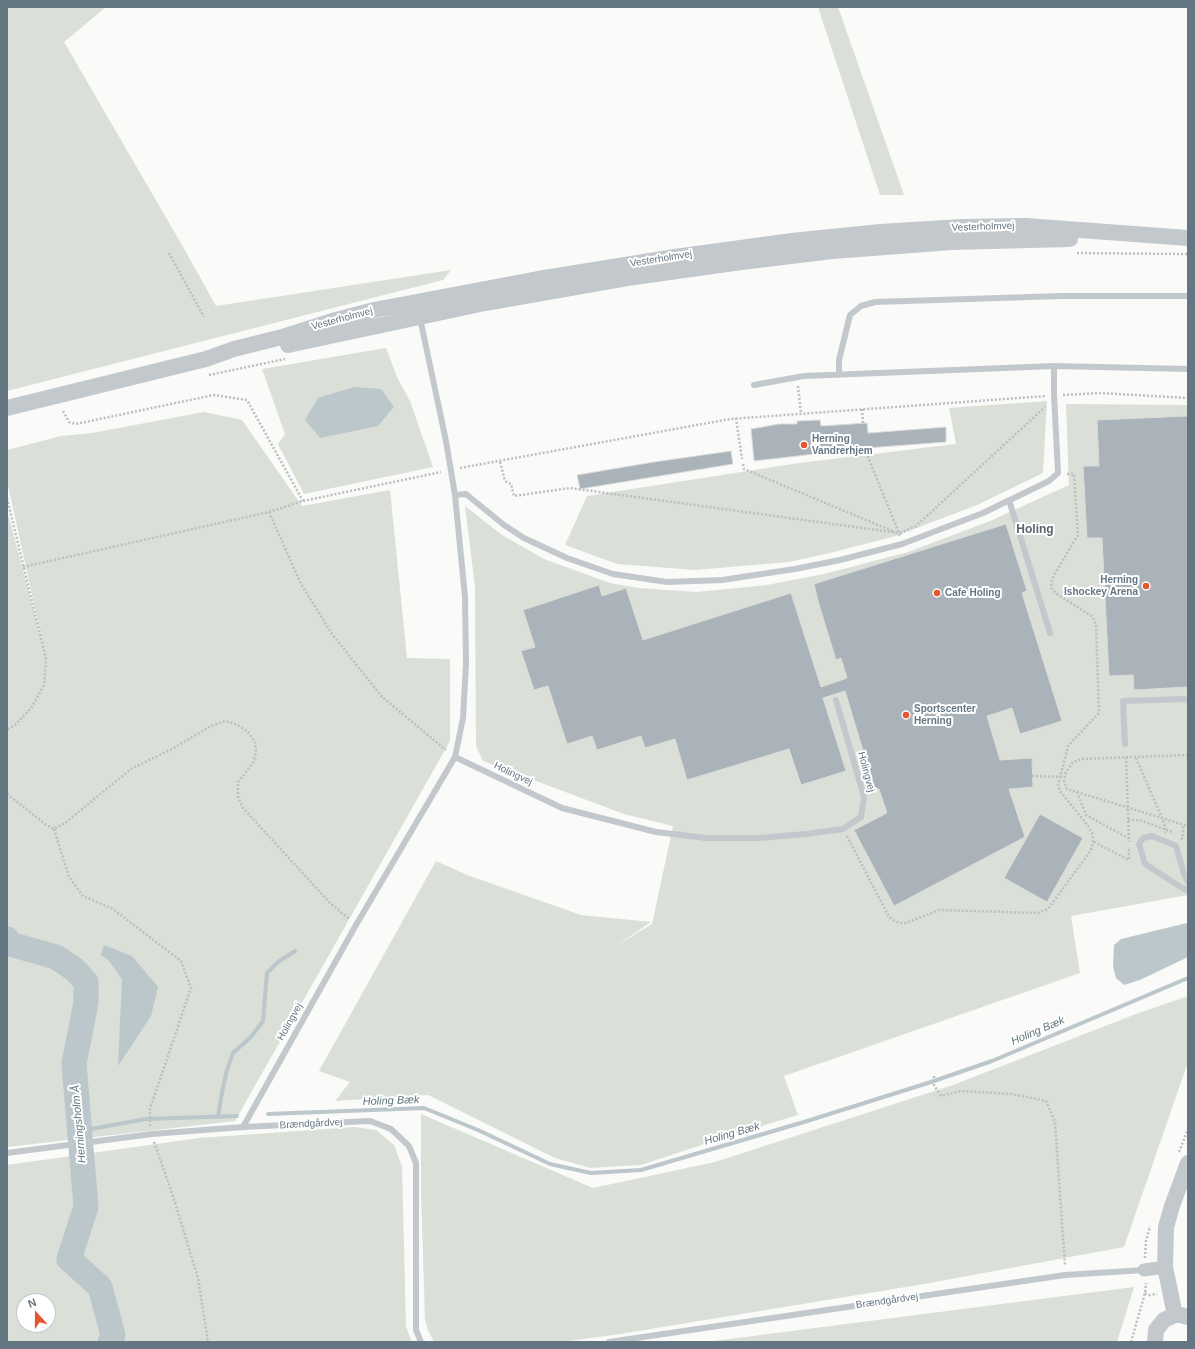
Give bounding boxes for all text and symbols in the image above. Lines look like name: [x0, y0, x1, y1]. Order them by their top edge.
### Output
street label: Vesterholmvej: [951, 220, 1015, 234]
street label: Vesterholmvej: [629, 248, 693, 270]
street label: Vesterholmvej: [310, 305, 374, 333]
place label: Herning Vandrerhjem: [812, 433, 873, 456]
marker: Herning Vandrerhjem: [799, 440, 809, 450]
district label: Holing: [1016, 523, 1054, 537]
place label: Herning Ishockey Arena: [1064, 574, 1138, 598]
marker: Herning Ishockey Arena: [1141, 581, 1151, 591]
place label: Cafe Holing: [945, 587, 1001, 599]
marker: Cafe Holing: [932, 588, 942, 598]
place label: Sportscenter Herning: [914, 703, 976, 726]
marker: Sportscenter Herning: [901, 710, 911, 720]
street label: Holingvej: [855, 751, 877, 793]
street label: Holingvej: [492, 760, 534, 788]
street label: Holingvej: [275, 1001, 305, 1043]
water label: Holing Bæk: [1009, 1014, 1067, 1048]
water label: Herningsholm Å: [69, 1084, 89, 1164]
water label: Holing Bæk: [362, 1093, 420, 1109]
street label: Brændgårdvej: [279, 1116, 343, 1132]
water label: Holing Bæk: [703, 1120, 761, 1148]
street label: Brændgårdvej: [855, 1291, 919, 1311]
north arrow: [16, 1293, 56, 1333]
text: N: [26, 1296, 38, 1310]

